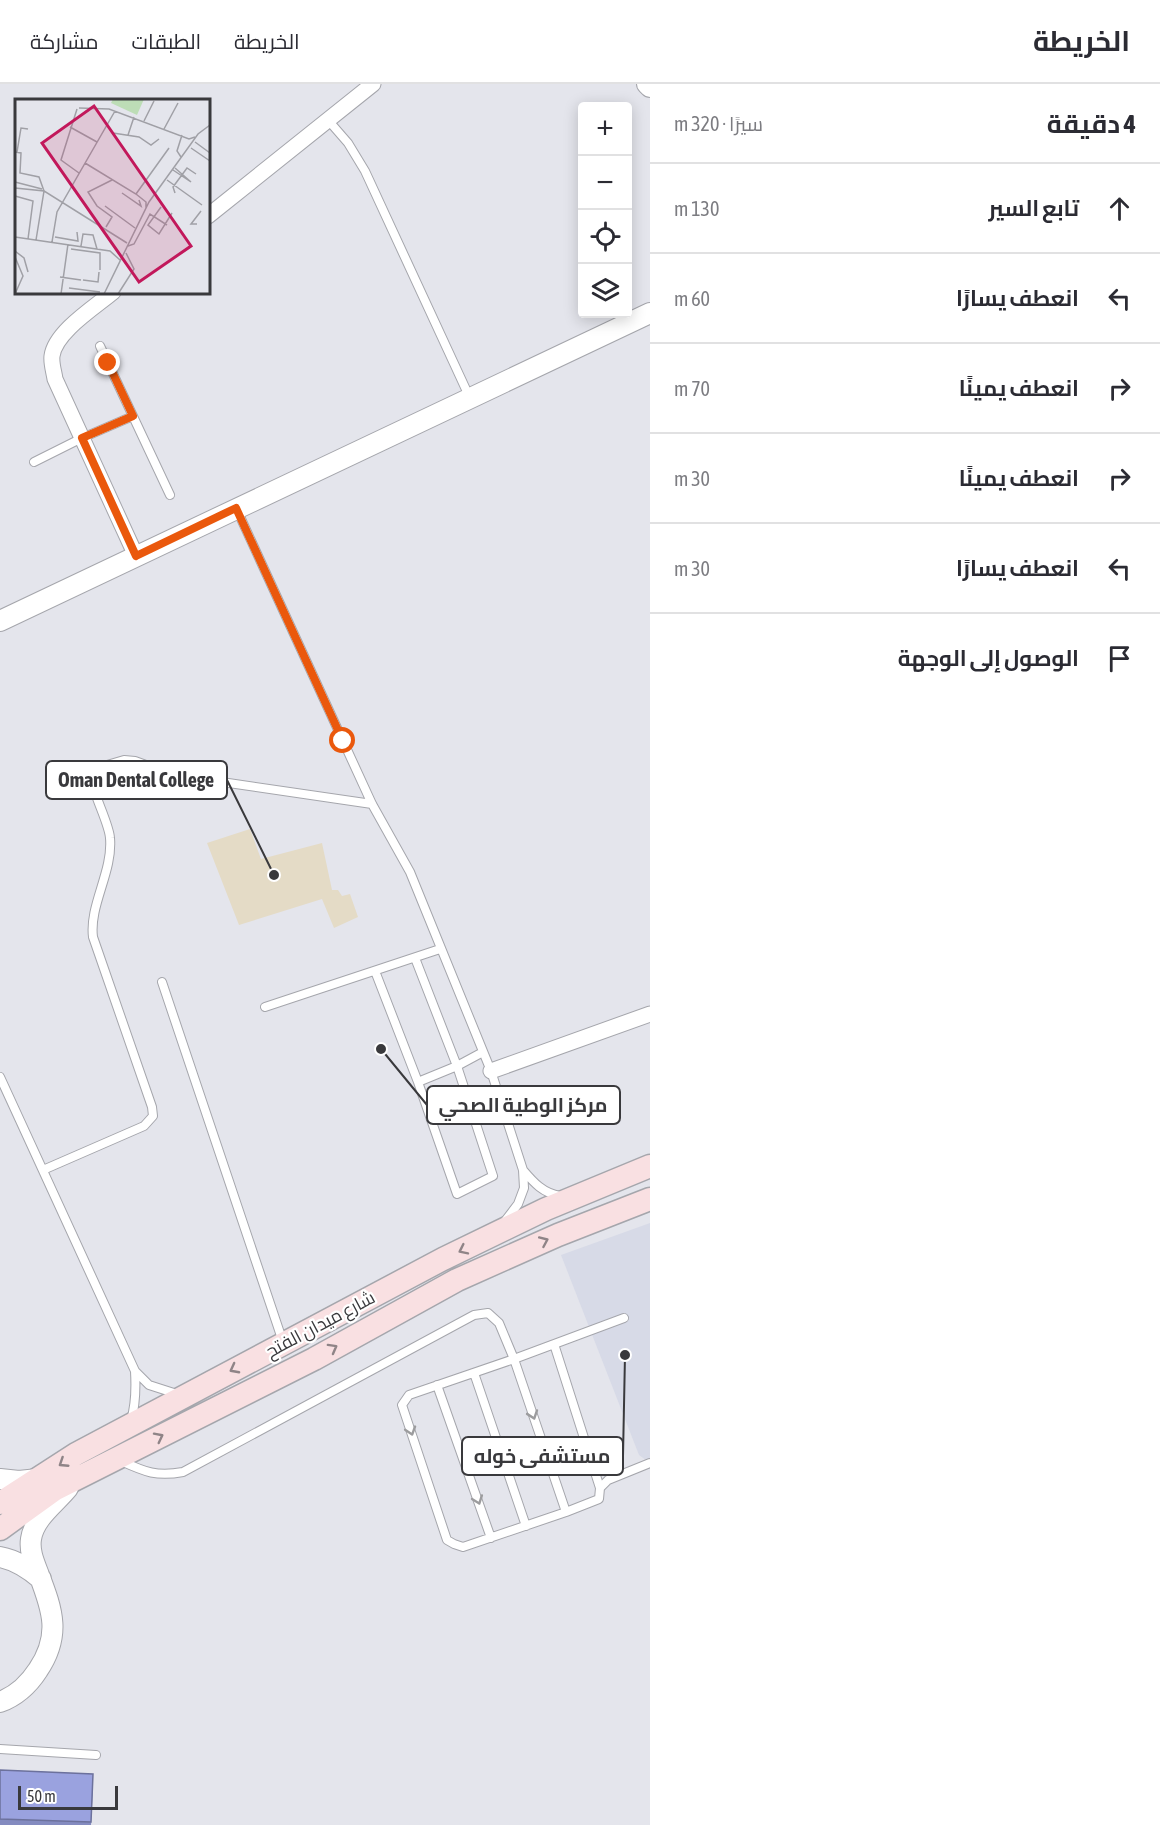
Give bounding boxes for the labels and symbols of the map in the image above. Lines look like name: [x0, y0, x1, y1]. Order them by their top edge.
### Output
inset map: [15, 99, 210, 294]
route end: [94, 349, 120, 375]
route start: [329, 727, 355, 753]
callout: Oman Dental College: [46, 761, 227, 799]
text: Oman Dental College: [58, 768, 214, 791]
callout: مركز الوطية الصحي: [427, 1086, 620, 1124]
text: مركز الوطية الصحي: [438, 1093, 608, 1121]
one-way arrow: [538, 1237, 549, 1249]
one-way arrow: [458, 1242, 469, 1254]
street label: شارع ميدان الفتح: [262, 1286, 379, 1363]
one-way arrow: [327, 1344, 337, 1356]
one-way arrow: [229, 1362, 240, 1374]
one-way arrow: [526, 1409, 539, 1420]
one-way arrow: [403, 1426, 416, 1436]
one-way arrow: [153, 1433, 164, 1444]
callout: مستشفى خوله: [462, 1437, 623, 1475]
text: مستشفى خوله: [474, 1444, 610, 1468]
one-way arrow: [59, 1455, 69, 1467]
one-way arrow: [470, 1494, 483, 1505]
scale bar: [18, 1783, 118, 1810]

